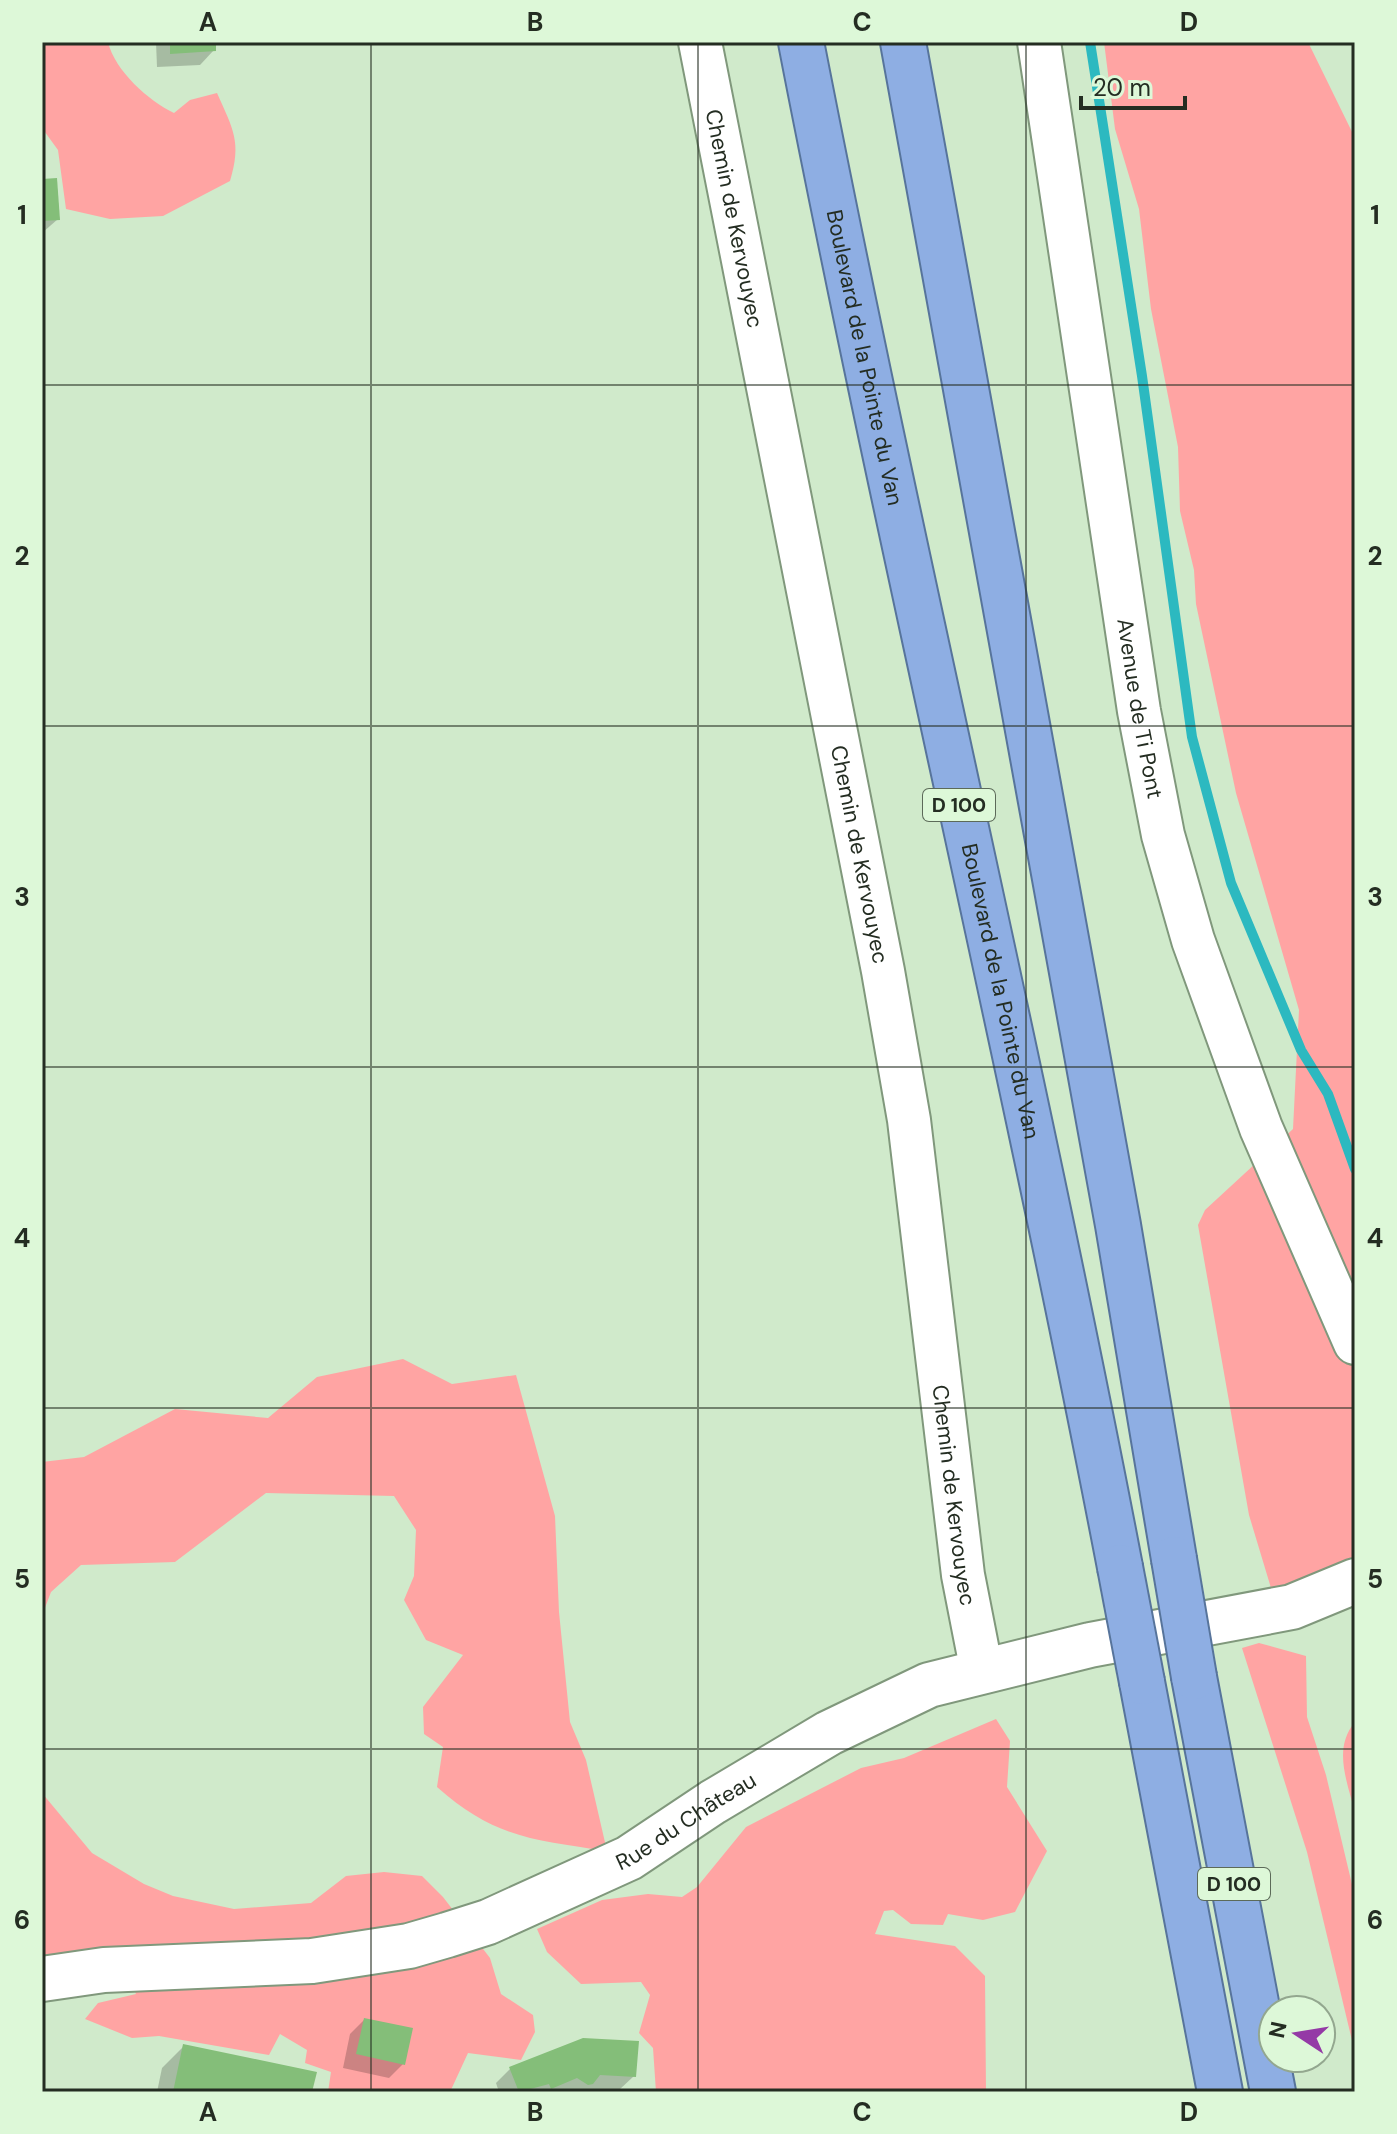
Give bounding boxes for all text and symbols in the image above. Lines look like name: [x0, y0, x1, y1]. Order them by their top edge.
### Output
text: A: [199, 5, 217, 39]
text: B: [527, 5, 543, 39]
text: C: [852, 5, 872, 39]
text: D: [1180, 5, 1198, 39]
scale bar: [1081, 60, 1185, 110]
text: 20 m: [1093, 72, 1151, 103]
street label: Chemin de Kervouyec: [699, 107, 770, 330]
text: 1: [17, 198, 27, 232]
text: 1: [1370, 198, 1380, 232]
street label: Boulevard de la Pointe du Van: [820, 207, 910, 508]
text: 2: [14, 539, 30, 573]
text: 2: [1367, 539, 1383, 573]
street label: Avenue de Ti Pont: [1111, 616, 1170, 801]
street label: Chemin de Kervouyec: [824, 743, 896, 966]
road number: D 100: [923, 789, 995, 821]
street label: Boulevard de la Pointe du Van: [955, 841, 1047, 1141]
text: 3: [14, 880, 30, 914]
text: 3: [1367, 880, 1383, 914]
text: 4: [14, 1221, 30, 1255]
text: 4: [1367, 1221, 1383, 1255]
street label: Chemin de Kervouyec: [926, 1383, 983, 1608]
text: 5: [14, 1562, 30, 1596]
text: 5: [1367, 1562, 1383, 1596]
street label: Rue du Château: [611, 1765, 761, 1877]
road number: D 100: [1198, 1868, 1270, 1900]
text: 6: [14, 1903, 30, 1937]
text: 6: [1367, 1903, 1383, 1937]
north arrow: [1257, 1994, 1337, 2074]
text: N: [1262, 2019, 1294, 2041]
text: A: [199, 2095, 217, 2129]
text: B: [527, 2095, 543, 2129]
text: C: [852, 2095, 872, 2129]
text: D: [1180, 2095, 1198, 2129]

